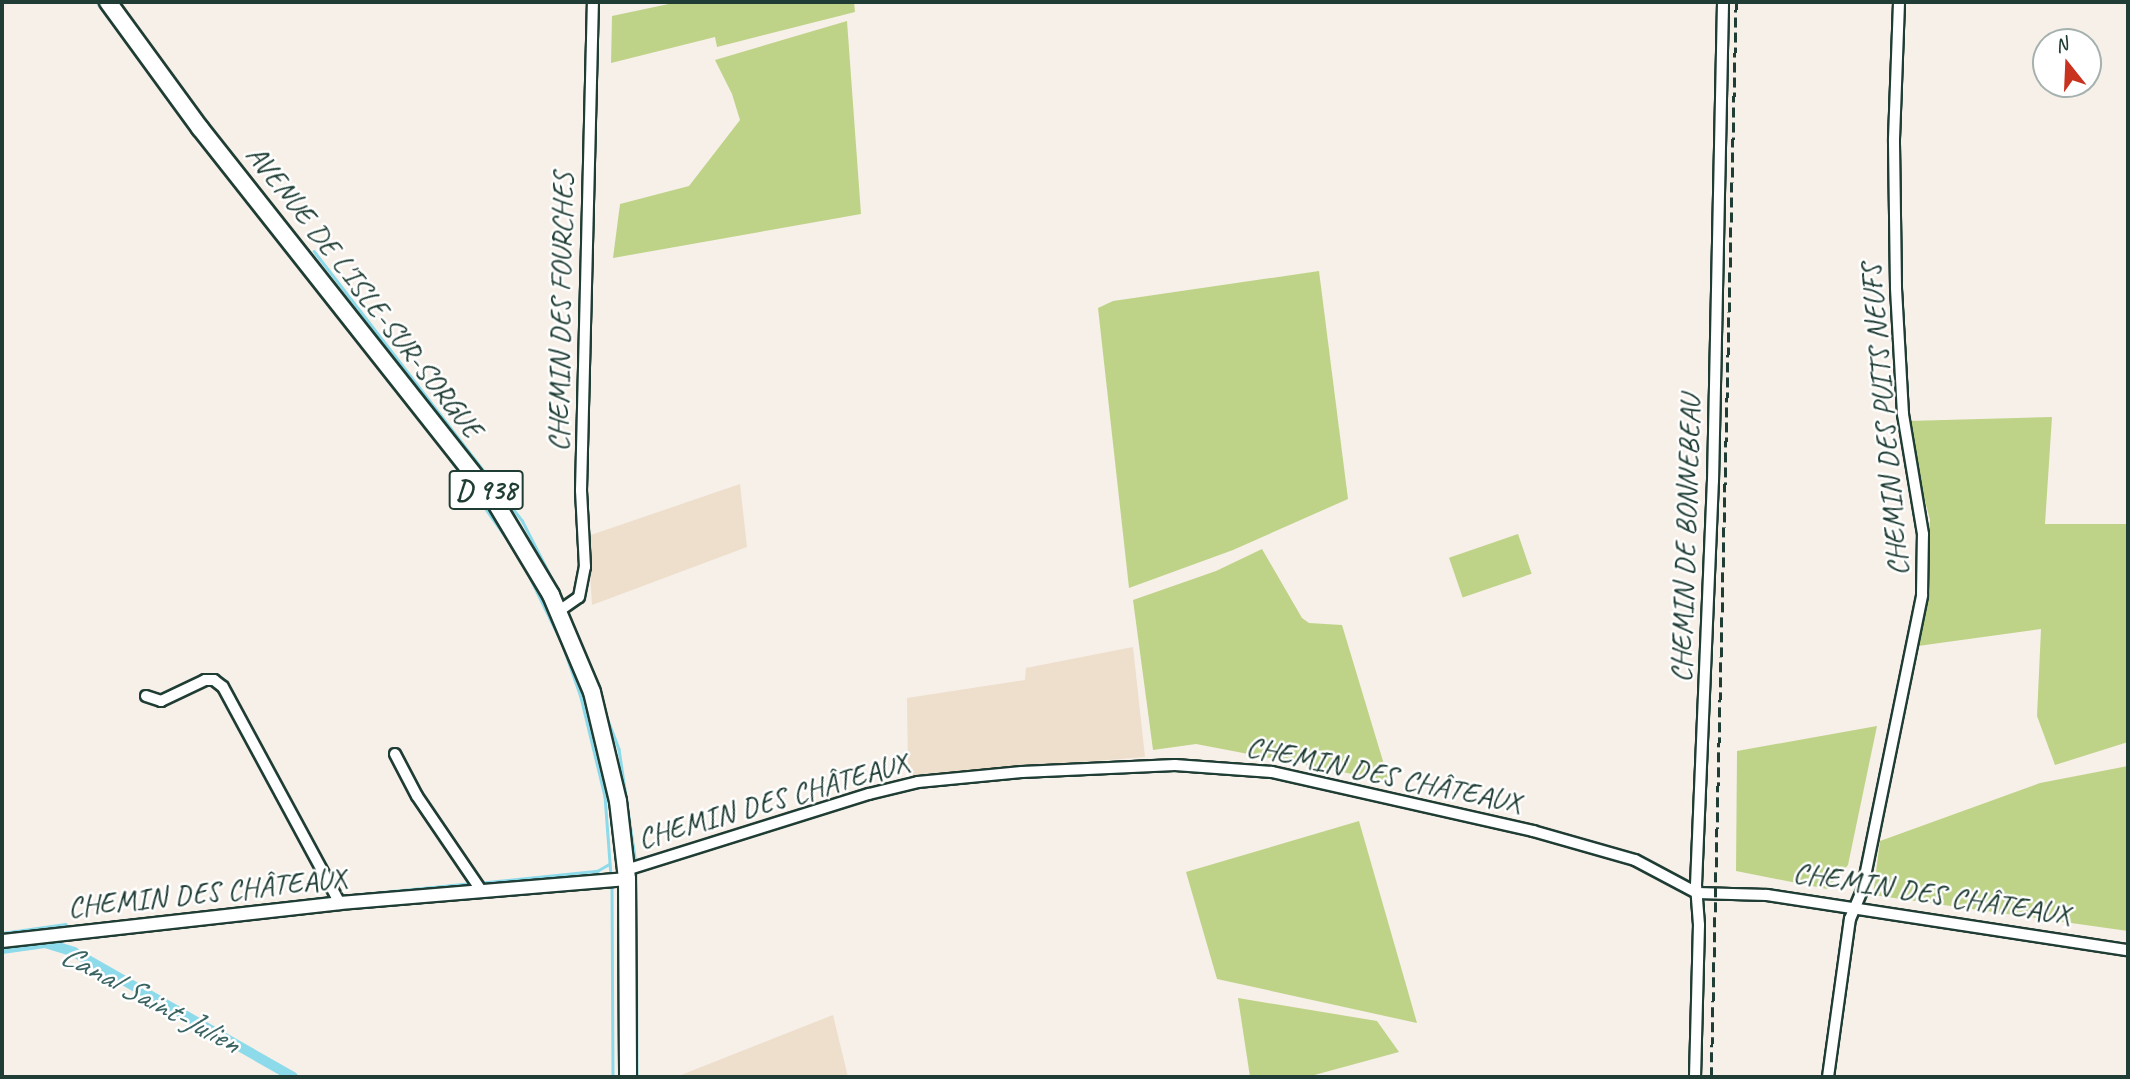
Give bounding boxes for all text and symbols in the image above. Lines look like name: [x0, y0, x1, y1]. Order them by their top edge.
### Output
north arrow: [2032, 28, 2102, 98]
text: N: [2052, 32, 2070, 58]
street label: AVENUE DE L'ISLE-SUR-SORGUE: [239, 137, 491, 445]
street label: CHEMIN DES FOURCHES: [540, 172, 580, 452]
street label: CHEMIN DES PUITS NEUFS: [1852, 263, 1916, 577]
street label: CHEMIN DE BONNEBEAU: [1662, 395, 1708, 683]
road number: D 938: [448, 466, 524, 514]
street label: CHEMIN DES CHÂTEAUX: [1243, 727, 1525, 821]
street label: CHEMIN DES CHÂTEAUX: [633, 744, 913, 856]
street label: CHEMIN DES CHÂTEAUX: [1791, 853, 2073, 933]
street label: CHEMIN DES CHÂTEAUX: [66, 859, 348, 925]
water label: Canal Saint-Julien: [54, 936, 246, 1062]

